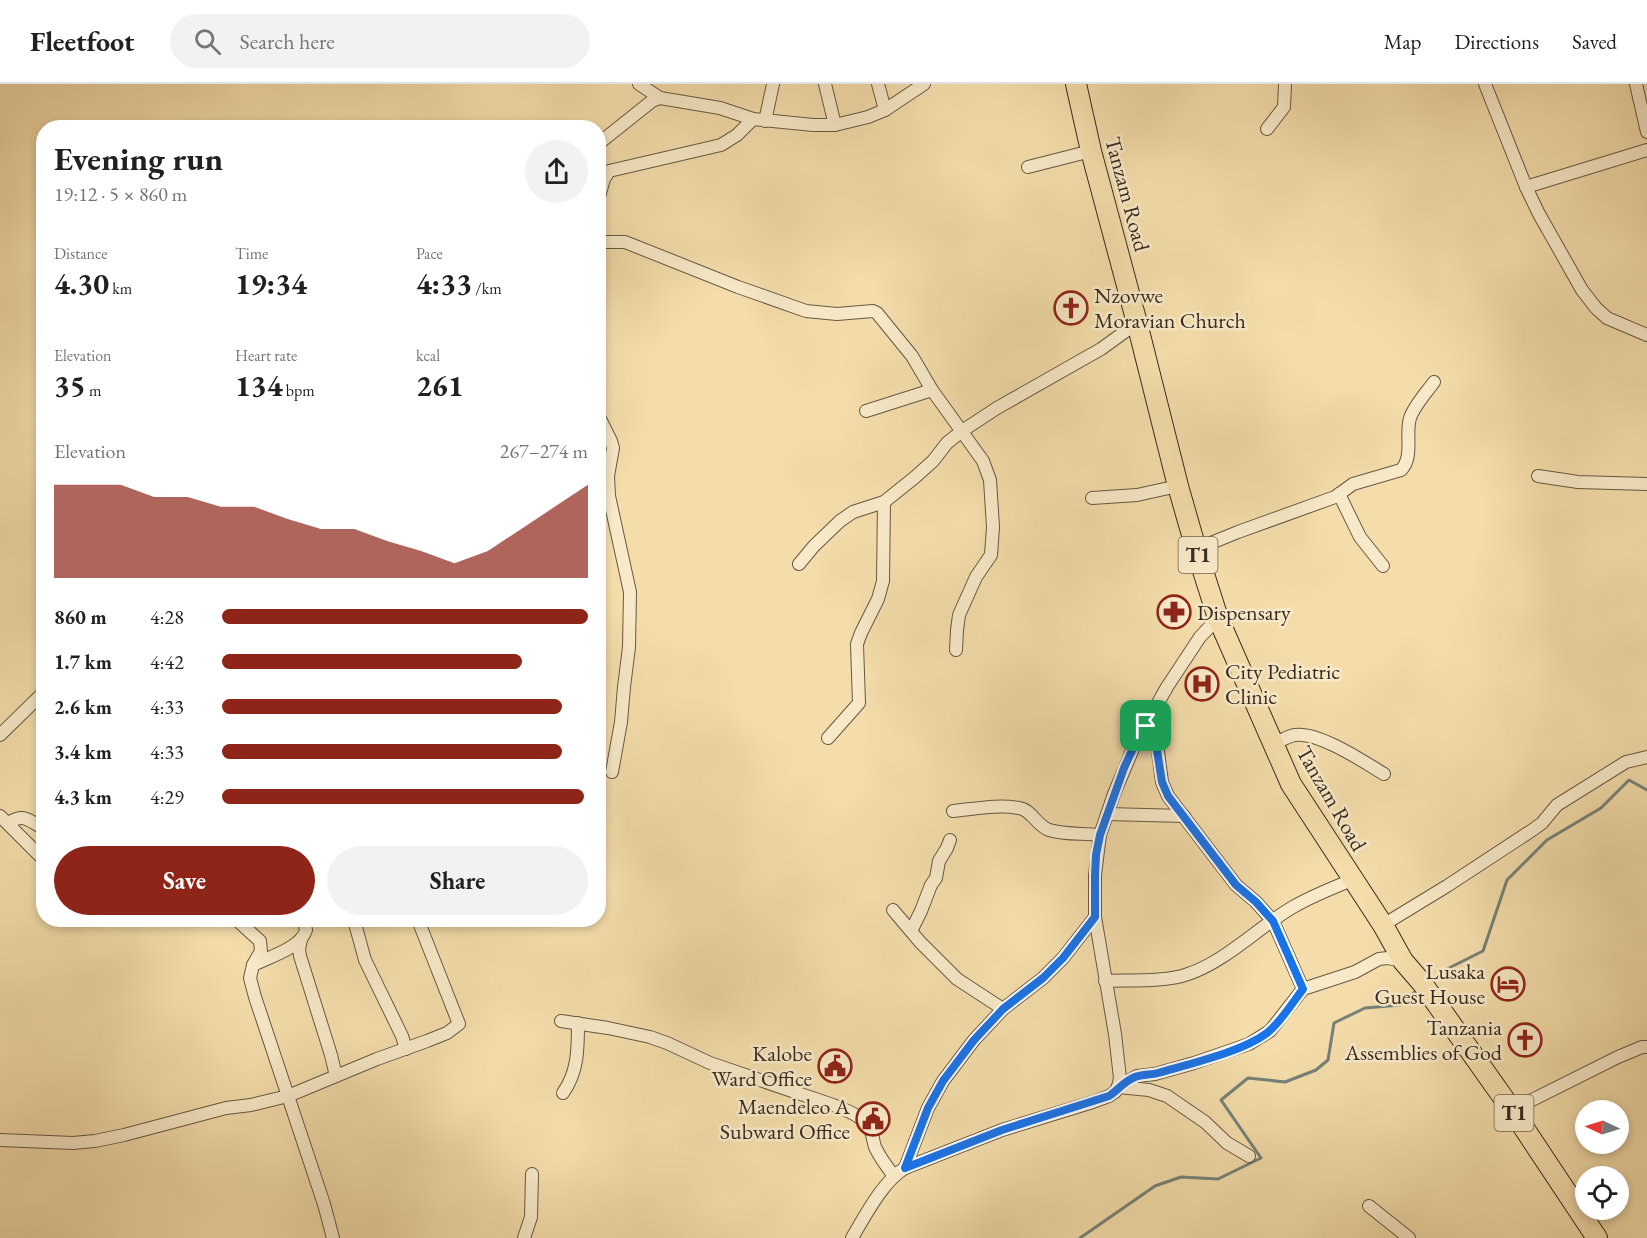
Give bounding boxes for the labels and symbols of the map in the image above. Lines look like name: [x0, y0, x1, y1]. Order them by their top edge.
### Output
street label: Tanzam Road: [1098, 134, 1157, 255]
place label: Nzovwe Moravian Church: [1094, 281, 1246, 335]
church icon: Nzovwe Moravian Church: [1053, 290, 1089, 326]
road number: T1: [1178, 537, 1218, 573]
pharmacy icon: Dispensary: [1156, 594, 1192, 630]
place label: Dispensary: [1197, 598, 1291, 627]
place label: City Pediatric Clinic: [1225, 657, 1340, 711]
hospital icon: City Pediatric Clinic: [1184, 666, 1220, 702]
pin: [1120, 700, 1171, 751]
street label: Tanzam Road: [1290, 740, 1374, 857]
place label: Lusaka Guest House: [1374, 957, 1485, 1011]
hotel icon: Lusaka Guest House: [1490, 966, 1526, 1002]
place label: Tanzania Assemblies of God: [1344, 1013, 1503, 1067]
church icon: Tanzania Assemblies of God: [1507, 1022, 1543, 1058]
place label: Kalobe Ward Office: [711, 1039, 812, 1093]
public building icon: Kalobe Ward Office: [817, 1048, 853, 1084]
place label: Maendeleo A Subward Office: [720, 1092, 851, 1146]
road number: T1: [1494, 1095, 1534, 1131]
north arrow: [1575, 1100, 1629, 1154]
public building icon: Maendeleo A Subward Office: [855, 1101, 891, 1137]

